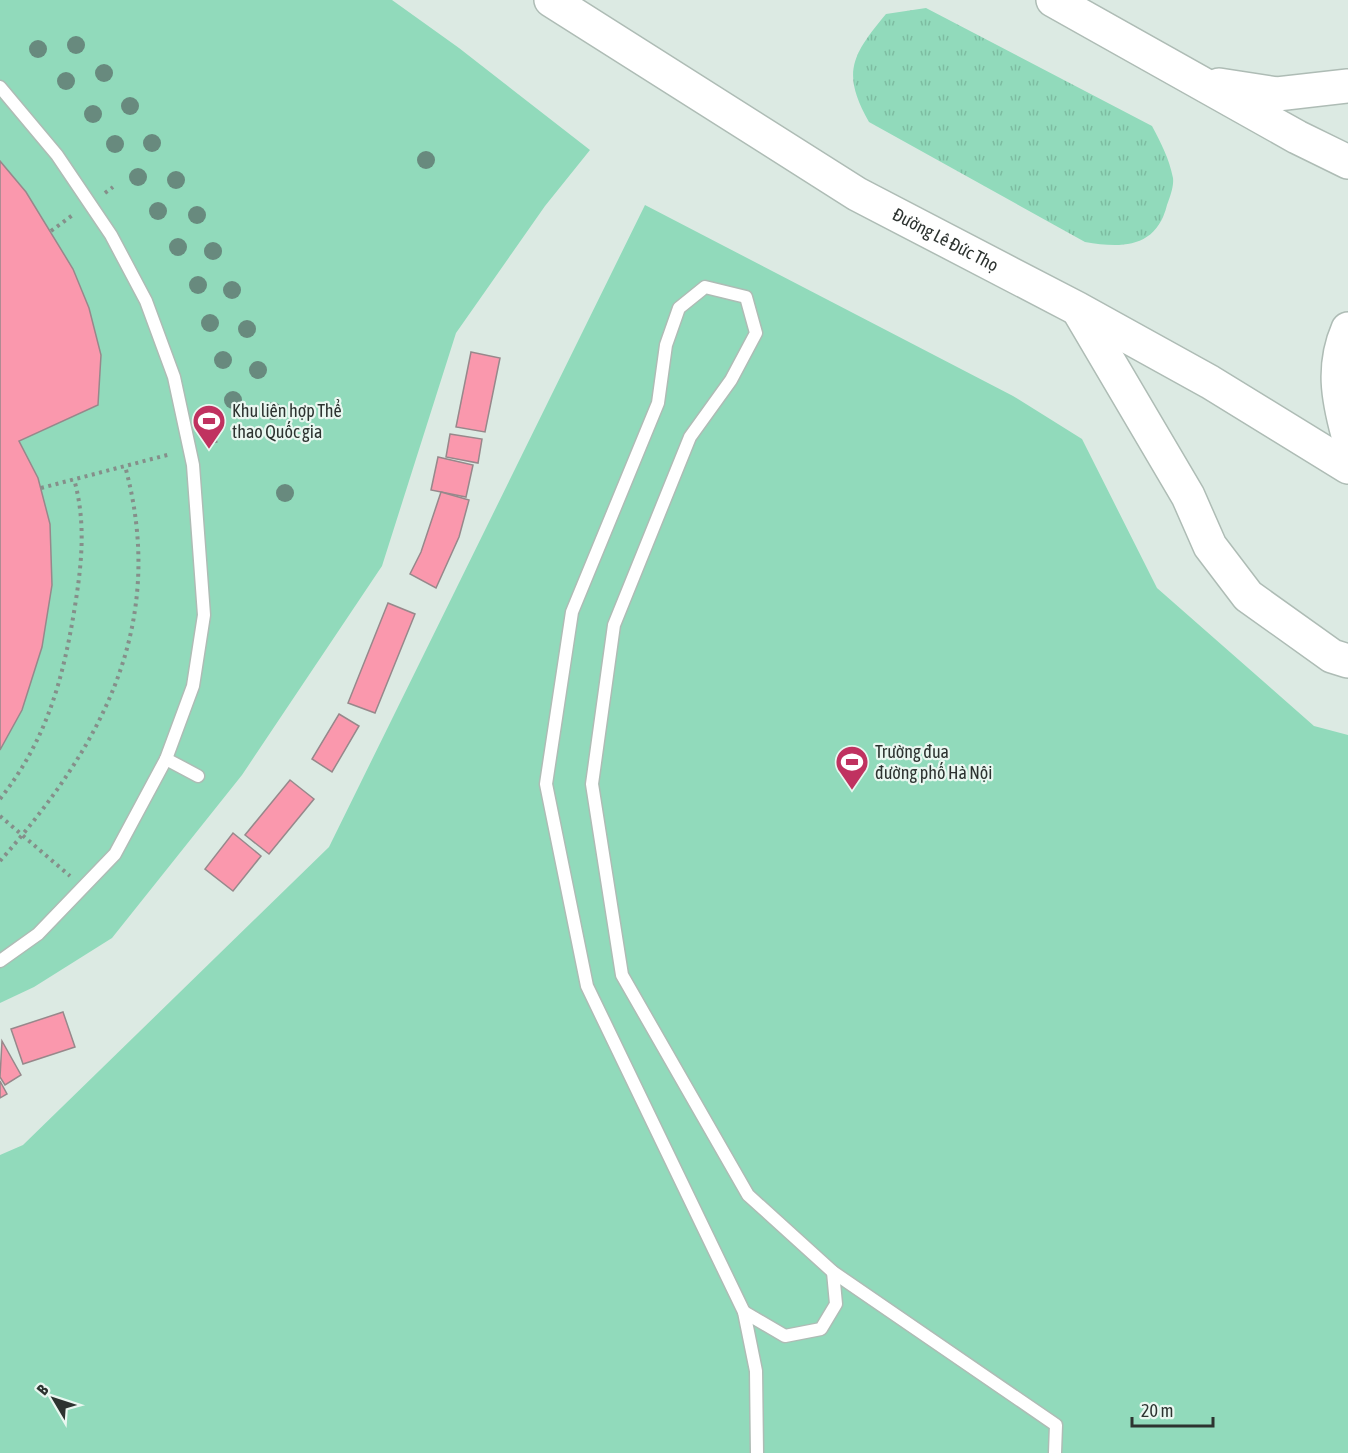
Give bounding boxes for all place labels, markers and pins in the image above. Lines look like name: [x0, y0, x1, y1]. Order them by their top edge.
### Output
place label: Khu liên hợp Thể thao Quốc gia: [232, 399, 342, 442]
sports icon: Khu liên hợp Thể thao Quốc gia: [191, 403, 227, 450]
place label: Trường đua đường phố Hà Nội: [875, 741, 992, 783]
sports icon: Trường đua đường phố Hà Nội: [834, 744, 870, 791]

